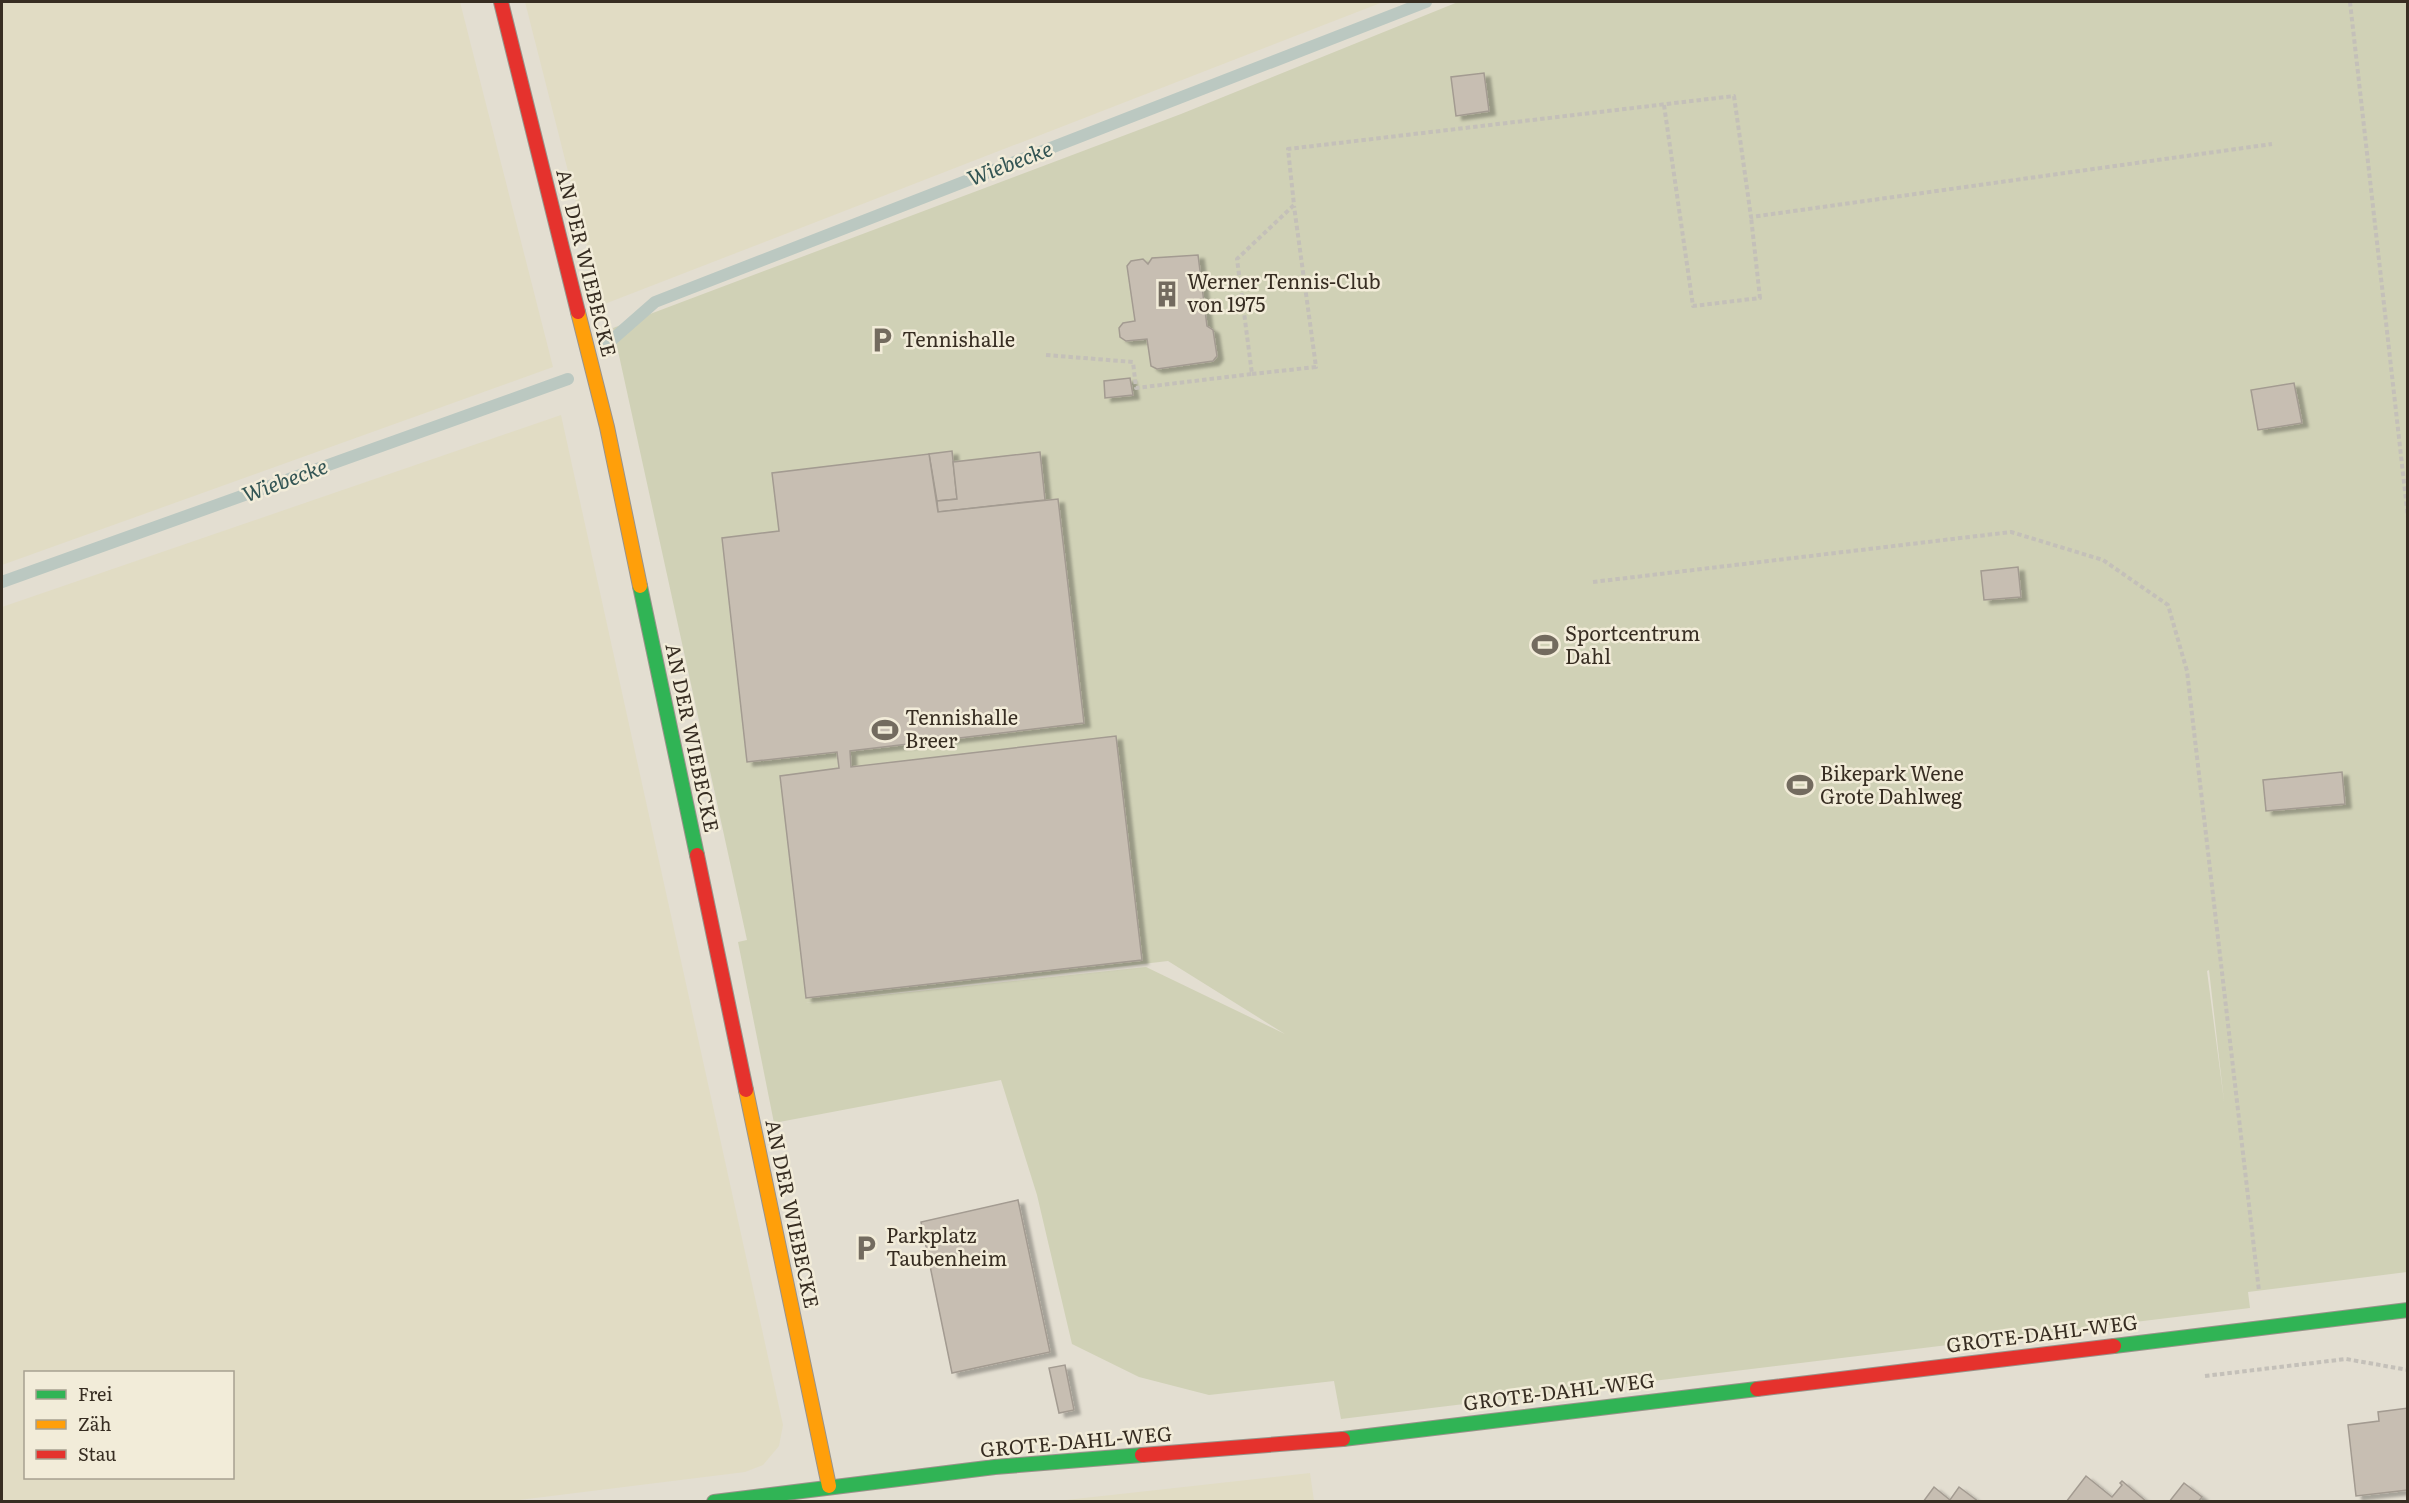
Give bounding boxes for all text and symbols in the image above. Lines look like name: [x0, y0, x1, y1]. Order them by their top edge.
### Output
water label: Wiebecke: [962, 131, 1056, 192]
street label: AN DER WIEBECKE: [550, 166, 626, 360]
place label: Werner Tennis-Club von 1975: [1187, 265, 1381, 318]
building icon: Werner Tennis-Club von 1975: [1152, 279, 1182, 309]
place label: Tennishalle: [902, 323, 1015, 353]
parking icon: Tennishalle: [867, 325, 897, 355]
water label: Wiebecke: [237, 449, 331, 508]
place label: Sportcentrum Dahl: [1565, 617, 1700, 670]
sports icon: Sportcentrum Dahl: [1530, 630, 1560, 660]
street label: AN DER WIEBECKE: [659, 640, 729, 835]
place label: Tennishalle Breer: [905, 701, 1018, 754]
sports icon: Tennishalle Breer: [870, 715, 900, 745]
place label: Bikepark Wene Grote Dahlweg: [1820, 757, 1964, 810]
sports icon: Bikepark Wene Grote Dahlweg: [1785, 770, 1815, 800]
street label: AN DER WIEBECKE: [759, 1116, 829, 1311]
place label: Parkplatz Taubenheim: [886, 1219, 1007, 1272]
parking icon: Parkplatz Taubenheim: [851, 1233, 881, 1263]
street label: GROTE-DAHL-WEG: [1944, 1305, 2139, 1359]
street label: GROTE-DAHL-WEG: [1461, 1363, 1656, 1417]
legend: [24, 1371, 234, 1479]
text: Frei: [78, 1380, 112, 1407]
text: Zäh: [78, 1410, 112, 1437]
street label: GROTE-DAHL-WEG: [979, 1417, 1173, 1463]
text: Stau: [78, 1440, 116, 1467]

